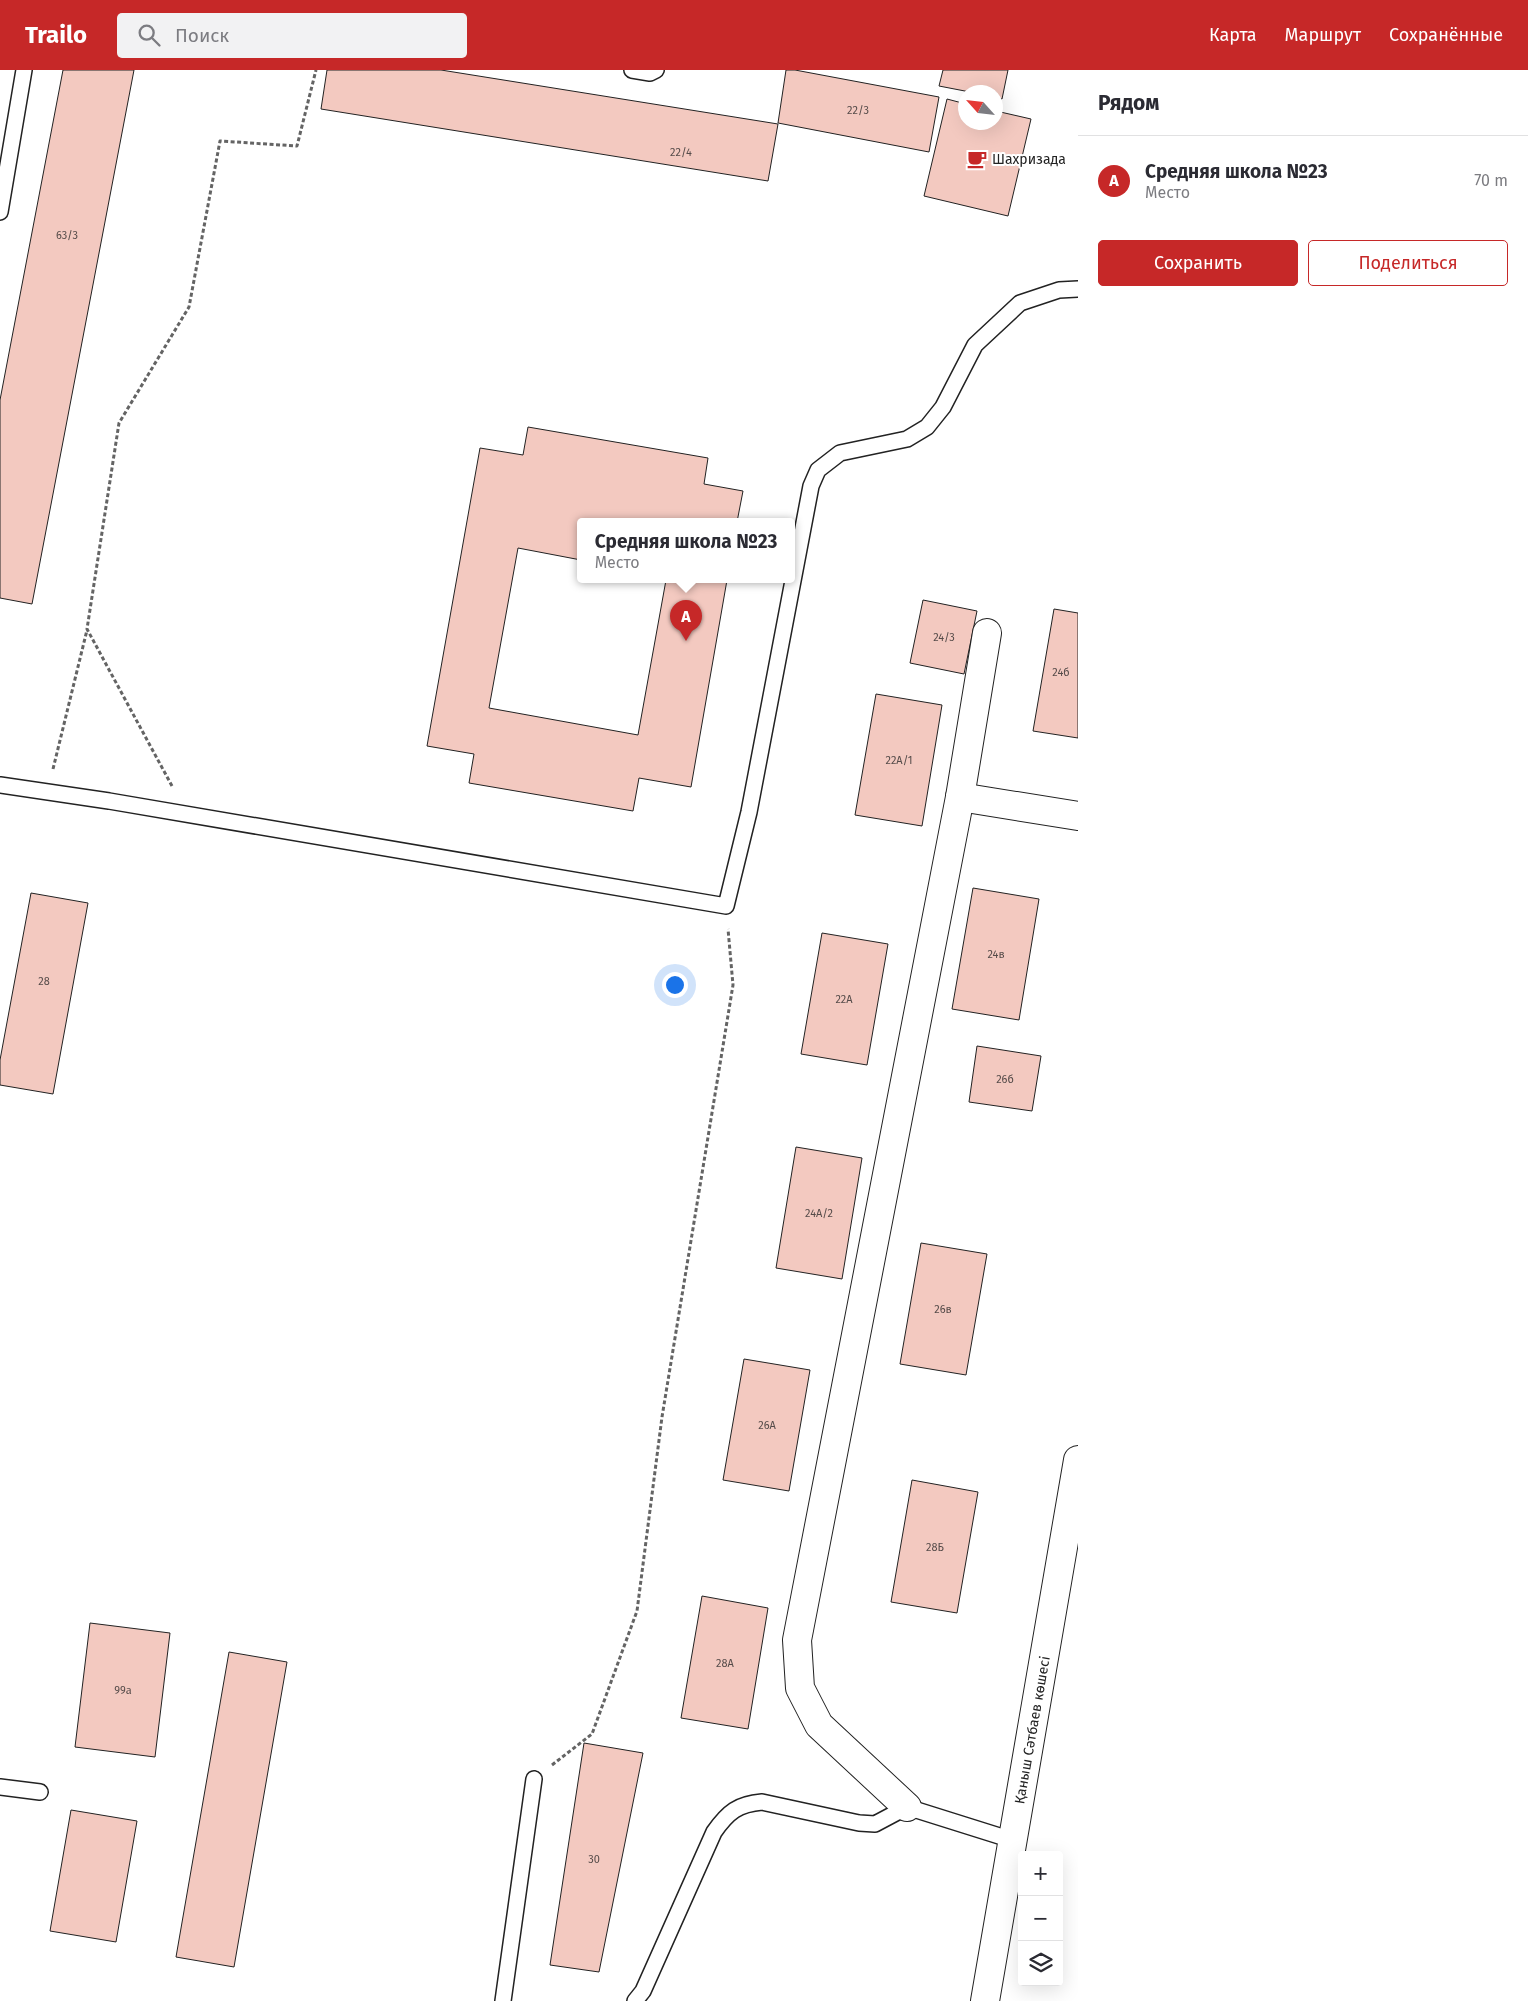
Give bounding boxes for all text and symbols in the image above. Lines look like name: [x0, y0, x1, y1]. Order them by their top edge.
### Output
search box: [117, 13, 467, 58]
text: Trailo: [25, 21, 87, 49]
icon: search: [135, 21, 163, 49]
text: Поиск: [175, 24, 229, 47]
text: Карта: [1209, 24, 1257, 46]
text: Маршрут: [1285, 24, 1361, 46]
text: Сохранённые: [1389, 24, 1503, 46]
north arrow: [958, 85, 1003, 130]
text: Рядом: [1098, 90, 1159, 116]
house number: 22/3: [847, 104, 869, 117]
house number: 22/4: [670, 146, 692, 159]
cafe icon: Шахризада: [966, 148, 988, 170]
place label: Шахризада: [992, 151, 1066, 168]
text: Средняя школа №23: [1145, 160, 1328, 183]
text: A: [1109, 171, 1119, 190]
text: 70 m: [1474, 171, 1508, 190]
text: Место: [1145, 183, 1190, 202]
house number: 63/3: [56, 229, 78, 242]
button: Сохранить: [1098, 240, 1298, 286]
button: Поделиться: [1308, 240, 1508, 286]
popup: [577, 518, 795, 583]
text: Средняя школа №23: [595, 530, 777, 553]
text: Место: [595, 553, 640, 572]
pin: A: [670, 600, 702, 641]
house number: 24/3: [933, 631, 955, 644]
house number: 24б: [1052, 666, 1070, 679]
house number: 22А/1: [885, 754, 913, 767]
house number: 24в: [987, 948, 1005, 961]
your location: [662, 972, 688, 998]
house number: 28: [38, 975, 50, 988]
house number: 22А: [835, 993, 853, 1006]
house number: 26б: [996, 1073, 1014, 1086]
house number: 24А/2: [805, 1207, 833, 1220]
house number: 26в: [934, 1303, 952, 1316]
house number: 26А: [758, 1419, 776, 1432]
house number: 28Б: [926, 1541, 945, 1554]
street label: Қаныш Сәтбаев көшесі: [1011, 1655, 1054, 1805]
house number: 28А: [716, 1657, 735, 1670]
house number: 99а: [114, 1684, 132, 1697]
map controls: [1018, 1851, 1063, 1986]
button: +: [1018, 1851, 1063, 1896]
house number: 30: [588, 1853, 600, 1866]
button: −: [1018, 1896, 1063, 1941]
button: layers: [1018, 1941, 1063, 1986]

